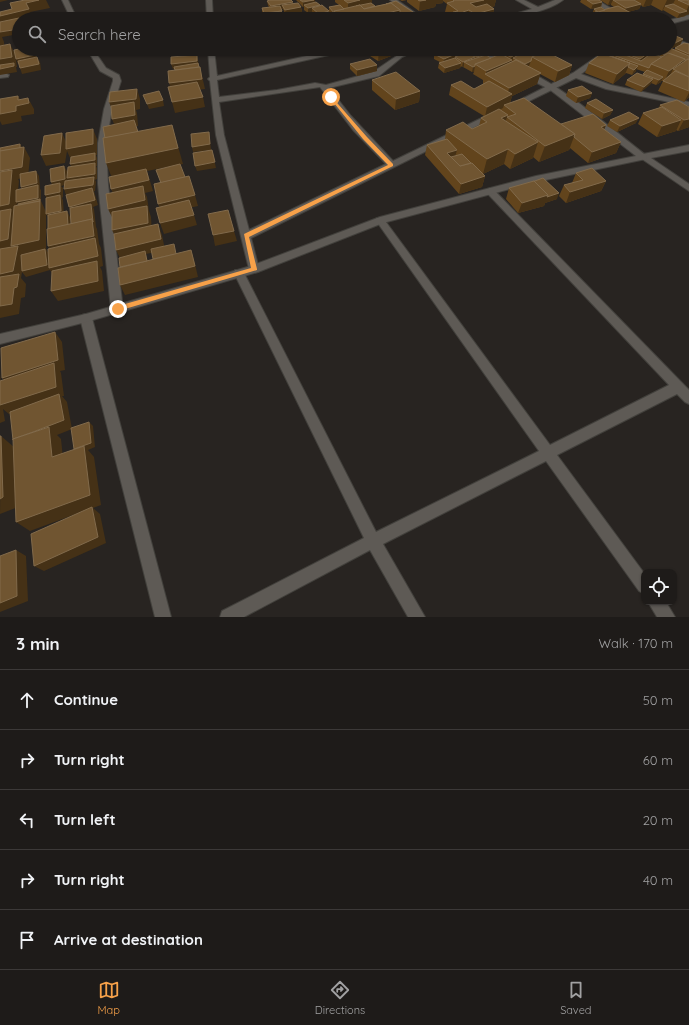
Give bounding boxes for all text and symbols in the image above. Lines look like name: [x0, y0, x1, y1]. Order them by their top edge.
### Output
search box: [12, 12, 677, 56]
icon: search: [26, 23, 48, 45]
text: Search here: [58, 25, 141, 44]
route start: [322, 88, 340, 106]
route end: [109, 300, 127, 318]
map controls: [641, 569, 677, 605]
button: locate: [641, 569, 677, 605]
text: 3 min: [16, 633, 60, 654]
text: Walk · 170 m: [598, 635, 673, 651]
icon: ahead: [16, 689, 38, 711]
text: Continue: [54, 690, 118, 709]
text: 50 m: [643, 692, 673, 708]
icon: right: [16, 749, 38, 771]
text: Turn right: [54, 750, 125, 769]
text: 60 m: [643, 752, 673, 768]
icon: left: [16, 809, 38, 831]
text: Turn left: [54, 810, 116, 829]
text: 20 m: [643, 812, 673, 828]
icon: right: [16, 869, 38, 891]
text: Turn right: [54, 870, 125, 889]
text: 40 m: [643, 872, 673, 888]
icon: arrive: [16, 929, 38, 951]
text: Arrive at destination: [54, 930, 203, 949]
tab: Map: [97, 979, 120, 1017]
tab: Directions: [315, 979, 365, 1017]
tab: Saved: [560, 979, 592, 1017]

